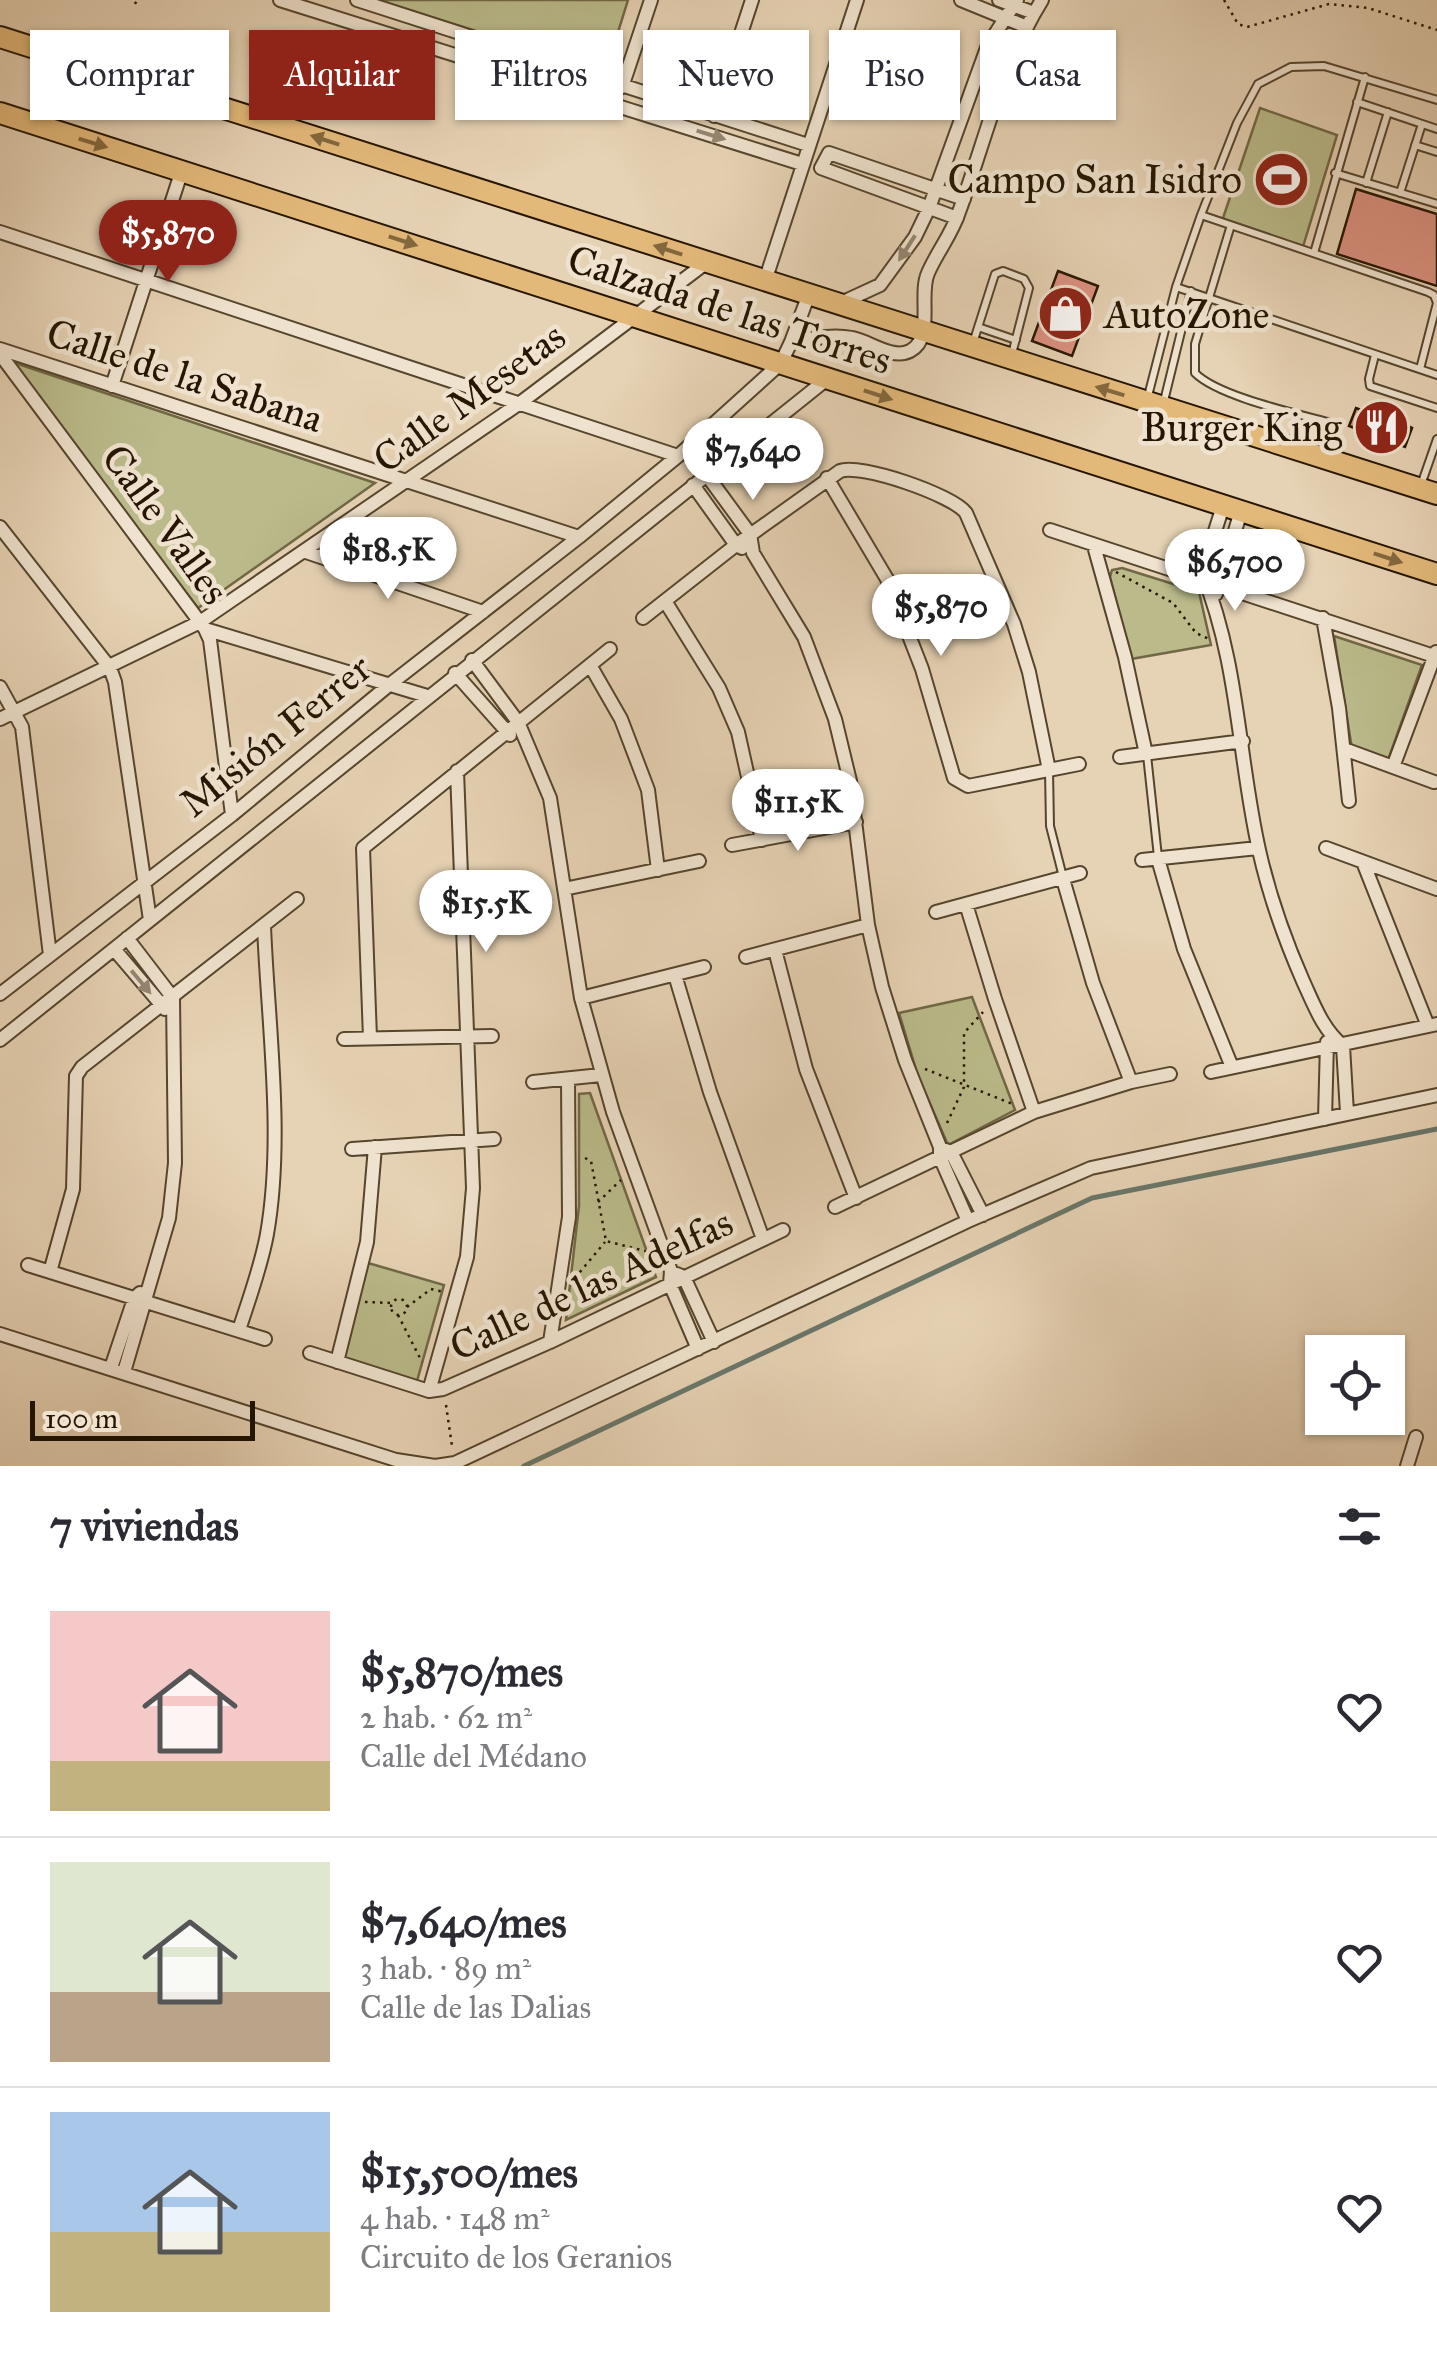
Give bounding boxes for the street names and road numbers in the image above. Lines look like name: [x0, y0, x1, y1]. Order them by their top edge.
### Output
street label: Calzada de las Torres: [562, 234, 898, 385]
street label: Calle de la Sabana: [41, 308, 329, 443]
street label: Calle Mesetas: [364, 311, 575, 483]
street label: Calle Valles: [91, 435, 240, 614]
street label: Misión Ferrer: [170, 643, 381, 827]
street label: Calle de las Adelfas: [442, 1197, 740, 1371]

